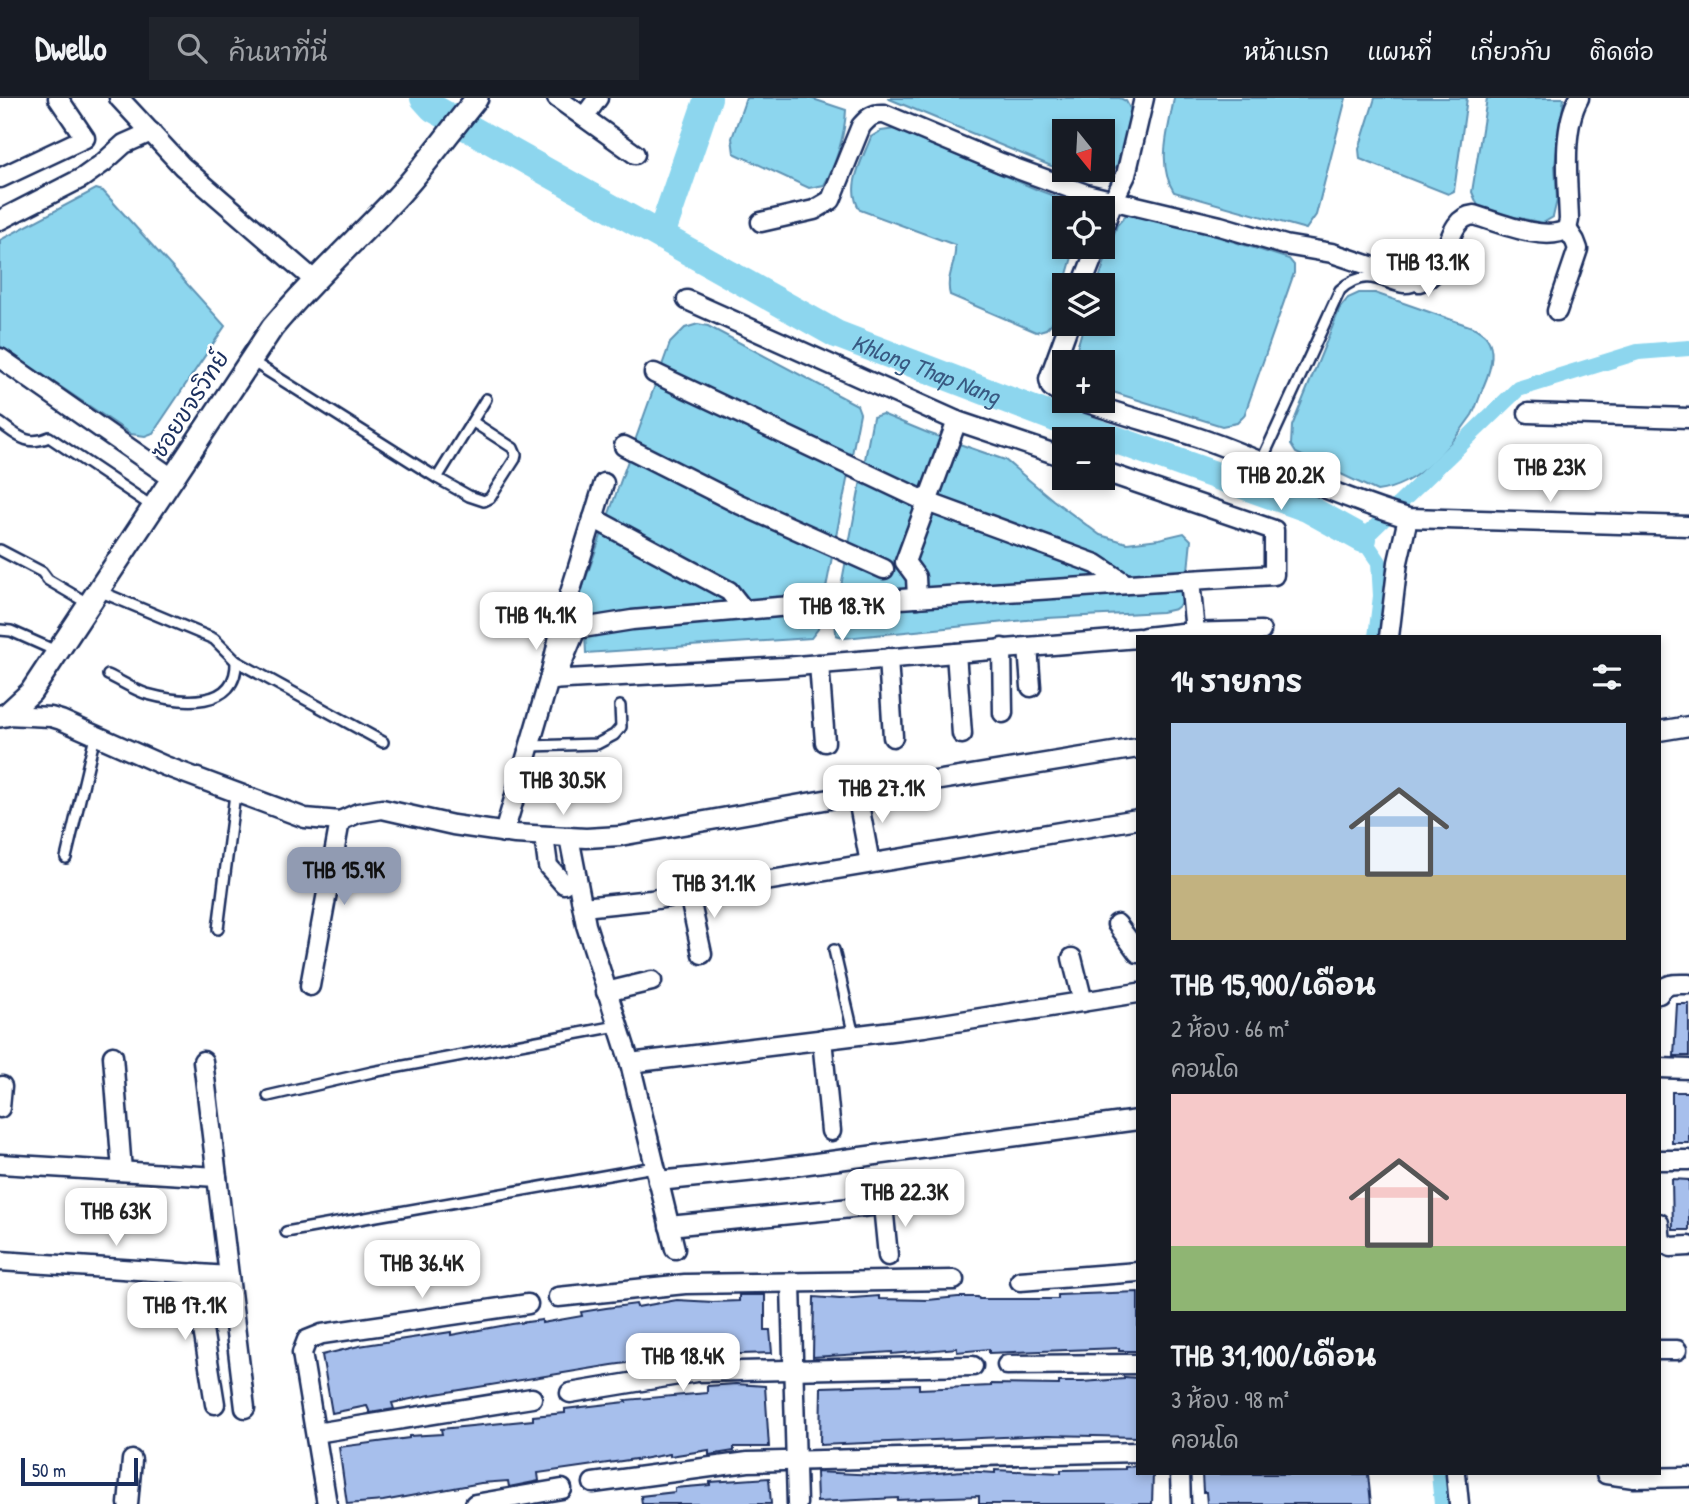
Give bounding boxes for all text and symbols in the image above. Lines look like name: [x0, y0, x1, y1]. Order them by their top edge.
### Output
search box: [149, 17, 639, 80]
text: Dwello: [35, 26, 107, 70]
icon: search: [173, 29, 211, 67]
text: ค้นหาที่นี่: [229, 34, 327, 69]
text: หน้าแรก: [1244, 35, 1329, 67]
text: แผนที่: [1367, 35, 1432, 67]
text: เกี่ยวกับ: [1470, 35, 1552, 67]
text: ติดต่อ: [1590, 35, 1654, 67]
north arrow: [1052, 119, 1115, 182]
map controls: [1052, 119, 1115, 490]
button: locate: [1052, 196, 1115, 259]
pin: THB 13.1K: [1348, 240, 1508, 299]
text: THB 13.1K: [1387, 246, 1469, 277]
button: layers: [1052, 273, 1115, 336]
water label: Khlong Thap Nang: [847, 326, 1006, 413]
street label: ซอยขจรวิทย์: [142, 344, 236, 464]
button: +: [1052, 350, 1115, 413]
button: −: [1052, 427, 1115, 490]
pin: THB 23K: [1485, 444, 1615, 504]
text: THB 23K: [1514, 451, 1586, 482]
pin: THB 20.2K: [1201, 452, 1361, 512]
text: THB 20.2K: [1237, 459, 1325, 490]
pin: THB 18.7K: [762, 584, 922, 643]
text: THB 18.7K: [799, 590, 885, 621]
pin: THB 14.1K: [456, 592, 616, 652]
text: THB 14.1K: [496, 599, 576, 630]
icon: filters: [1588, 658, 1626, 696]
text: 14 รายการ: [1171, 661, 1303, 701]
pin: THB 30.5K: [483, 758, 643, 817]
text: THB 30.5K: [520, 764, 606, 795]
pin: THB 27.1K: [802, 766, 962, 825]
icon: home: [1336, 769, 1462, 895]
text: THB 27.1K: [839, 772, 925, 803]
pin: THB 15.9K: [264, 848, 424, 907]
text: THB 15.9K: [303, 854, 385, 885]
pin: THB 31.1K: [634, 860, 794, 920]
text: THB 31.1K: [673, 867, 755, 898]
text: THB 15,900/เดือน: [1171, 964, 1376, 1004]
text: 2 ห้อง · 66 m²: [1171, 1013, 1289, 1044]
text: คอนโด: [1171, 1053, 1239, 1084]
icon: home: [1336, 1140, 1462, 1266]
pin: THB 22.3K: [825, 1170, 985, 1229]
text: THB 22.3K: [861, 1176, 949, 1207]
pin: THB 63K: [51, 1188, 181, 1248]
text: THB 63K: [81, 1195, 151, 1226]
pin: THB 36.4K: [342, 1240, 502, 1300]
text: THB 36.4K: [380, 1247, 464, 1278]
pin: THB 17.1K: [105, 1282, 265, 1342]
text: THB 17.1K: [143, 1289, 227, 1320]
pin: THB 18.4K: [603, 1334, 763, 1393]
text: THB 31,100/เดือน: [1171, 1335, 1377, 1375]
text: THB 18.4K: [642, 1340, 724, 1371]
text: 3 ห้อง · 98 m²: [1171, 1384, 1289, 1415]
text: คอนโด: [1171, 1424, 1239, 1455]
scale bar: [21, 1455, 138, 1487]
text: 50 m: [32, 1457, 66, 1483]

